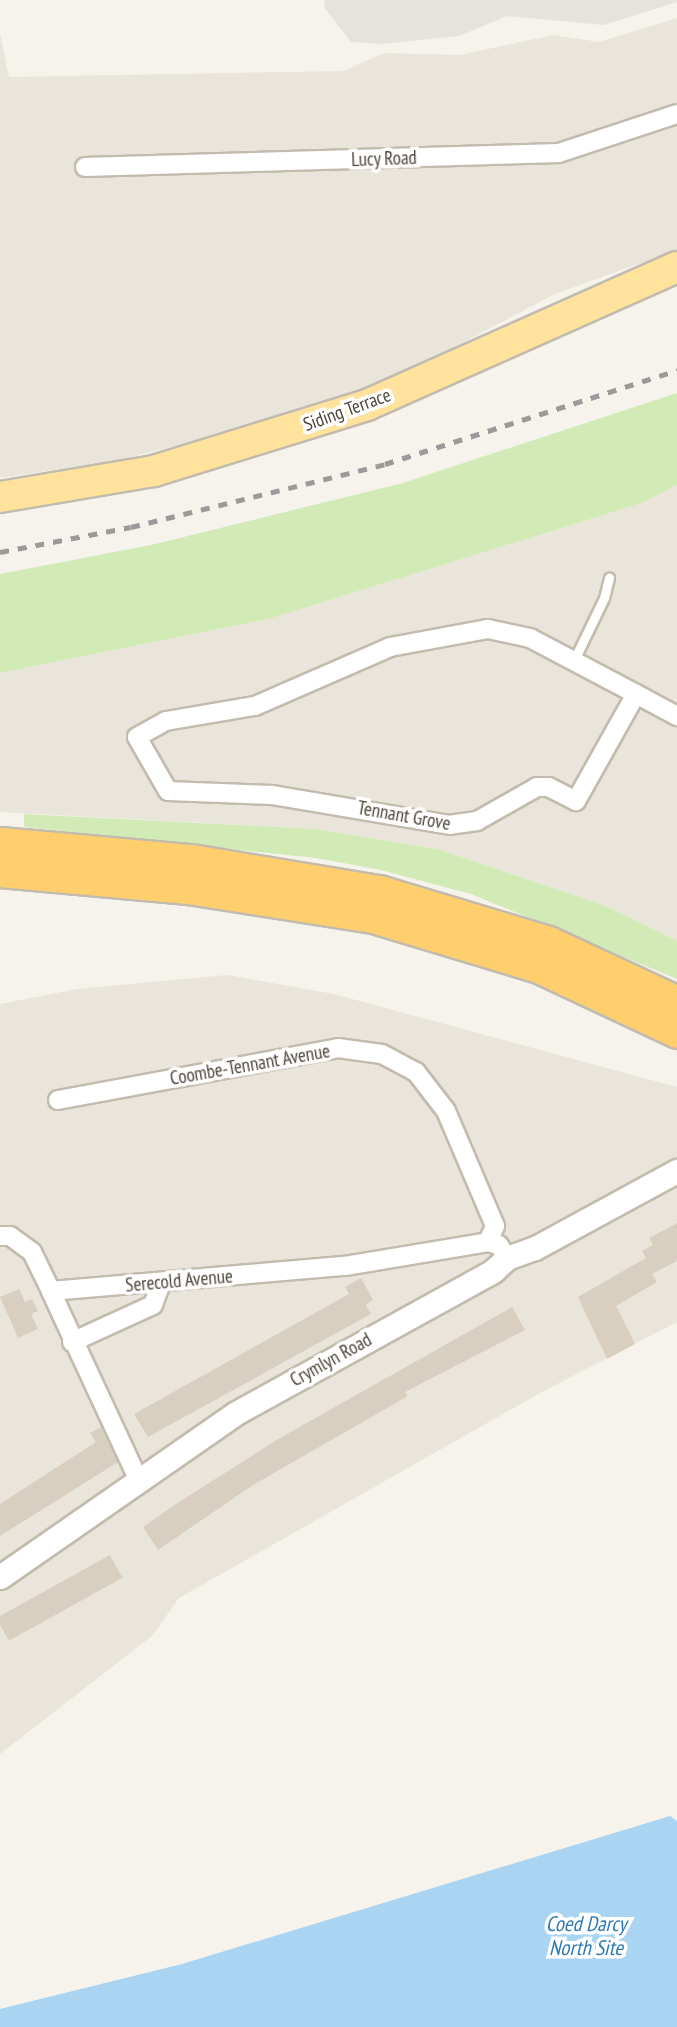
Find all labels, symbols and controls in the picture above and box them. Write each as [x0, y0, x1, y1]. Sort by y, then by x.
street label: Lucy Road [351, 146, 417, 172]
street label: Siding Terrace [300, 384, 394, 436]
street label: Tennant Grove [356, 797, 452, 835]
street label: Coombe-Tennant Avenue [168, 1040, 332, 1090]
street label: Serecold Avenue [124, 1265, 234, 1297]
street label: Crymlyn Road [286, 1328, 376, 1392]
water label: Coed Darcy North Site [546, 1911, 626, 1961]

